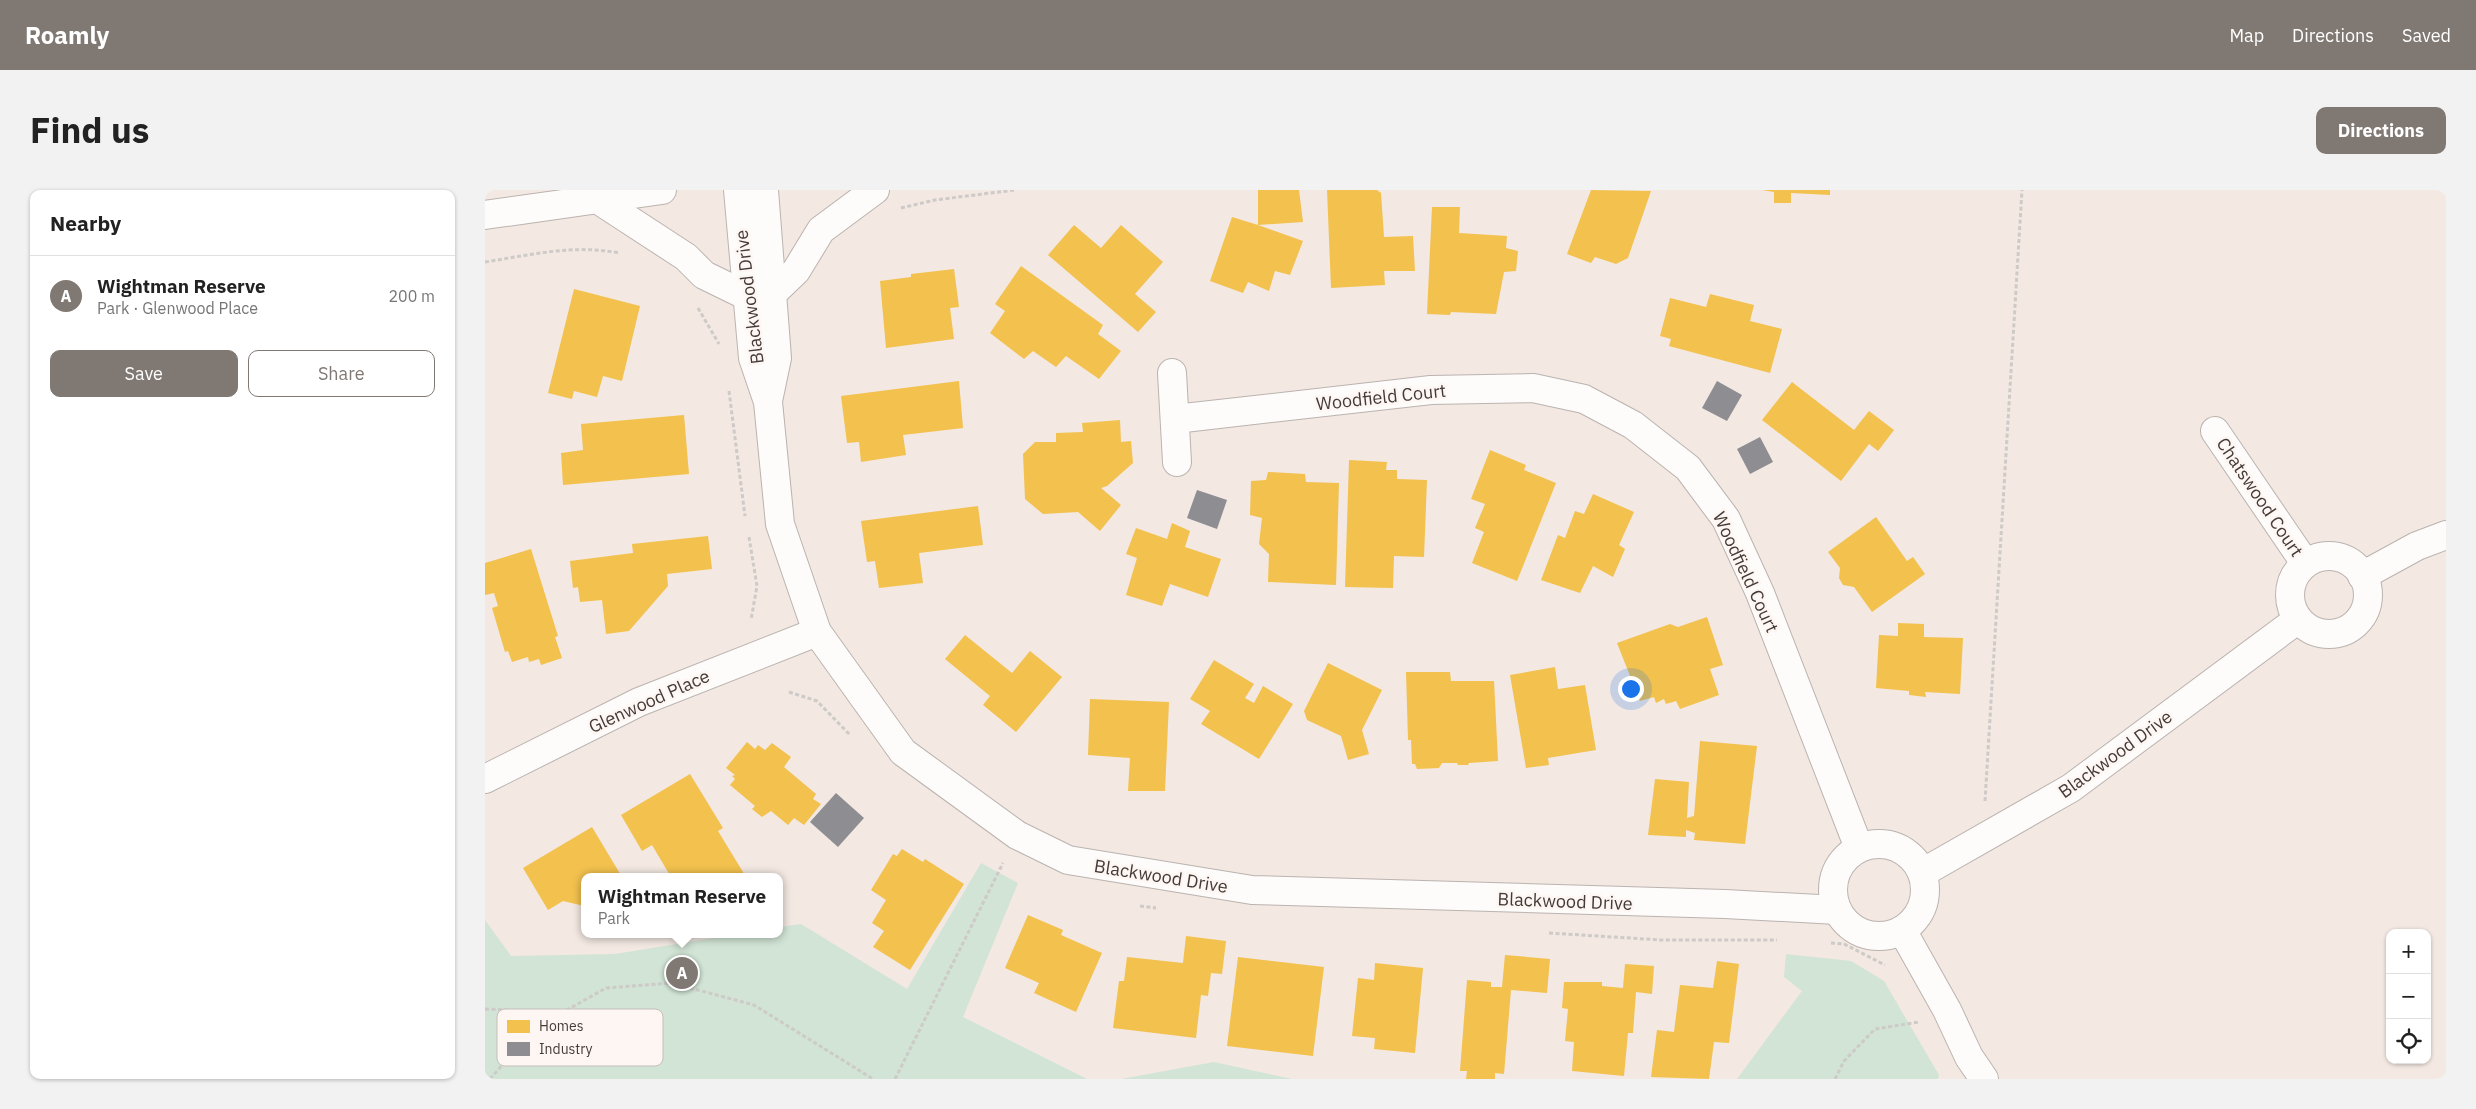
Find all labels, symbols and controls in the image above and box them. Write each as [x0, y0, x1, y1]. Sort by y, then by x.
text: Roamly [25, 19, 109, 51]
text: Map [2229, 24, 2264, 47]
text: Directions [2292, 24, 2374, 47]
text: Saved [2402, 24, 2451, 47]
text: Find us [30, 107, 149, 153]
button: Directions [2316, 107, 2446, 154]
text: Nearby [50, 209, 121, 237]
street label: Blackwood Drive [729, 228, 769, 365]
text: Wightman Reserve [97, 274, 266, 298]
text: A [61, 286, 71, 306]
text: 200 m [388, 286, 435, 306]
text: Park · Glenwood Place [97, 298, 258, 318]
button: Save [50, 350, 238, 397]
button: Share [248, 350, 435, 397]
street label: Woodfield Court [1315, 379, 1447, 415]
street label: Chatswood Court [2212, 433, 2308, 561]
street label: Woodfield Court [1708, 508, 1784, 636]
street label: Glenwood Place [585, 664, 713, 738]
your location [1618, 676, 1644, 702]
street label: Blackwood Drive [2054, 705, 2177, 803]
street label: Blackwood Drive [1092, 854, 1230, 898]
popup [581, 873, 783, 938]
text: Wightman Reserve [598, 884, 766, 908]
street label: Blackwood Drive [1497, 887, 1633, 915]
text: Park [598, 908, 630, 928]
map controls [2386, 929, 2431, 1064]
button: + [2386, 929, 2431, 974]
pin: A [666, 954, 698, 992]
button: − [2386, 974, 2431, 1019]
legend [497, 1009, 663, 1066]
text: Homes [539, 1017, 584, 1035]
button: locate [2386, 1019, 2431, 1064]
text: Industry [539, 1040, 593, 1058]

